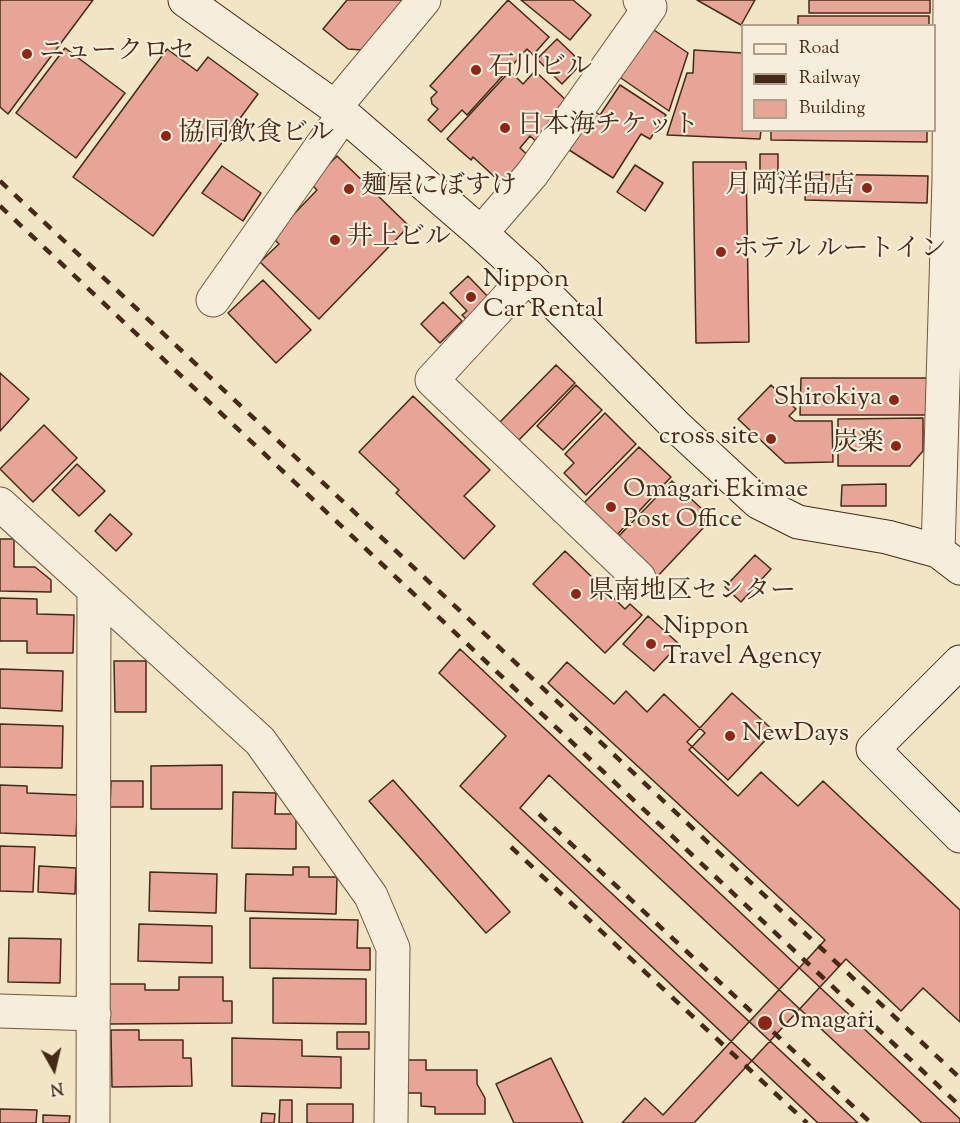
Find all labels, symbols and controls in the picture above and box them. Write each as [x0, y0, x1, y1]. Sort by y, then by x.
legend [741, 24, 936, 132]
text: Road [799, 36, 839, 62]
place label: ニュークロセ [39, 38, 195, 70]
marker: ニュークロセ [20, 47, 34, 61]
place label: 石川ビル [488, 54, 592, 86]
marker: 石川ビル [469, 63, 483, 77]
text: Railway [799, 66, 861, 92]
text: Building [799, 96, 865, 122]
place label: 日本海チケット [517, 112, 699, 144]
place label: 協同飲食ビル [178, 120, 334, 152]
marker: 日本海チケット [498, 121, 512, 135]
marker: 協同飲食ビル [159, 129, 173, 143]
place label: 月岡洋品店 [725, 172, 855, 204]
place label: 麺屋にぼすけ [361, 173, 517, 205]
marker: 月岡洋品店 [860, 181, 874, 195]
marker: 麺屋にぼすけ [342, 182, 356, 196]
place label: 井上ビル [347, 224, 451, 256]
marker: 井上ビル [328, 233, 342, 247]
place label: ホテル ルートイン [733, 236, 947, 268]
marker: ホテル ルートイン [714, 245, 728, 259]
place label: Nippon Car Rental [483, 266, 604, 328]
marker: Nippon Car Rental [464, 290, 478, 304]
place label: Shirokiya [774, 384, 882, 416]
marker: Shirokiya [887, 393, 901, 407]
place label: cross site [659, 423, 759, 455]
place label: 炭楽 [832, 430, 884, 462]
marker: cross site [764, 432, 778, 446]
marker: 炭楽 [889, 439, 903, 453]
place label: Omagari Ekimae Post Office [623, 476, 808, 538]
marker: Omagari Ekimae Post Office [604, 500, 618, 514]
place label: 県南地区センター [588, 578, 796, 610]
marker: 県南地区センター [569, 587, 583, 601]
place label: Nippon Travel Agency [663, 613, 822, 674]
marker: Nippon Travel Agency [644, 637, 658, 651]
place label: NewDays [742, 720, 849, 752]
marker: NewDays [723, 729, 737, 743]
place label: Omagari [778, 1007, 875, 1039]
marker: Omagari [756, 1014, 774, 1032]
north arrow [24, 1039, 84, 1099]
text: N [49, 1075, 65, 1100]

